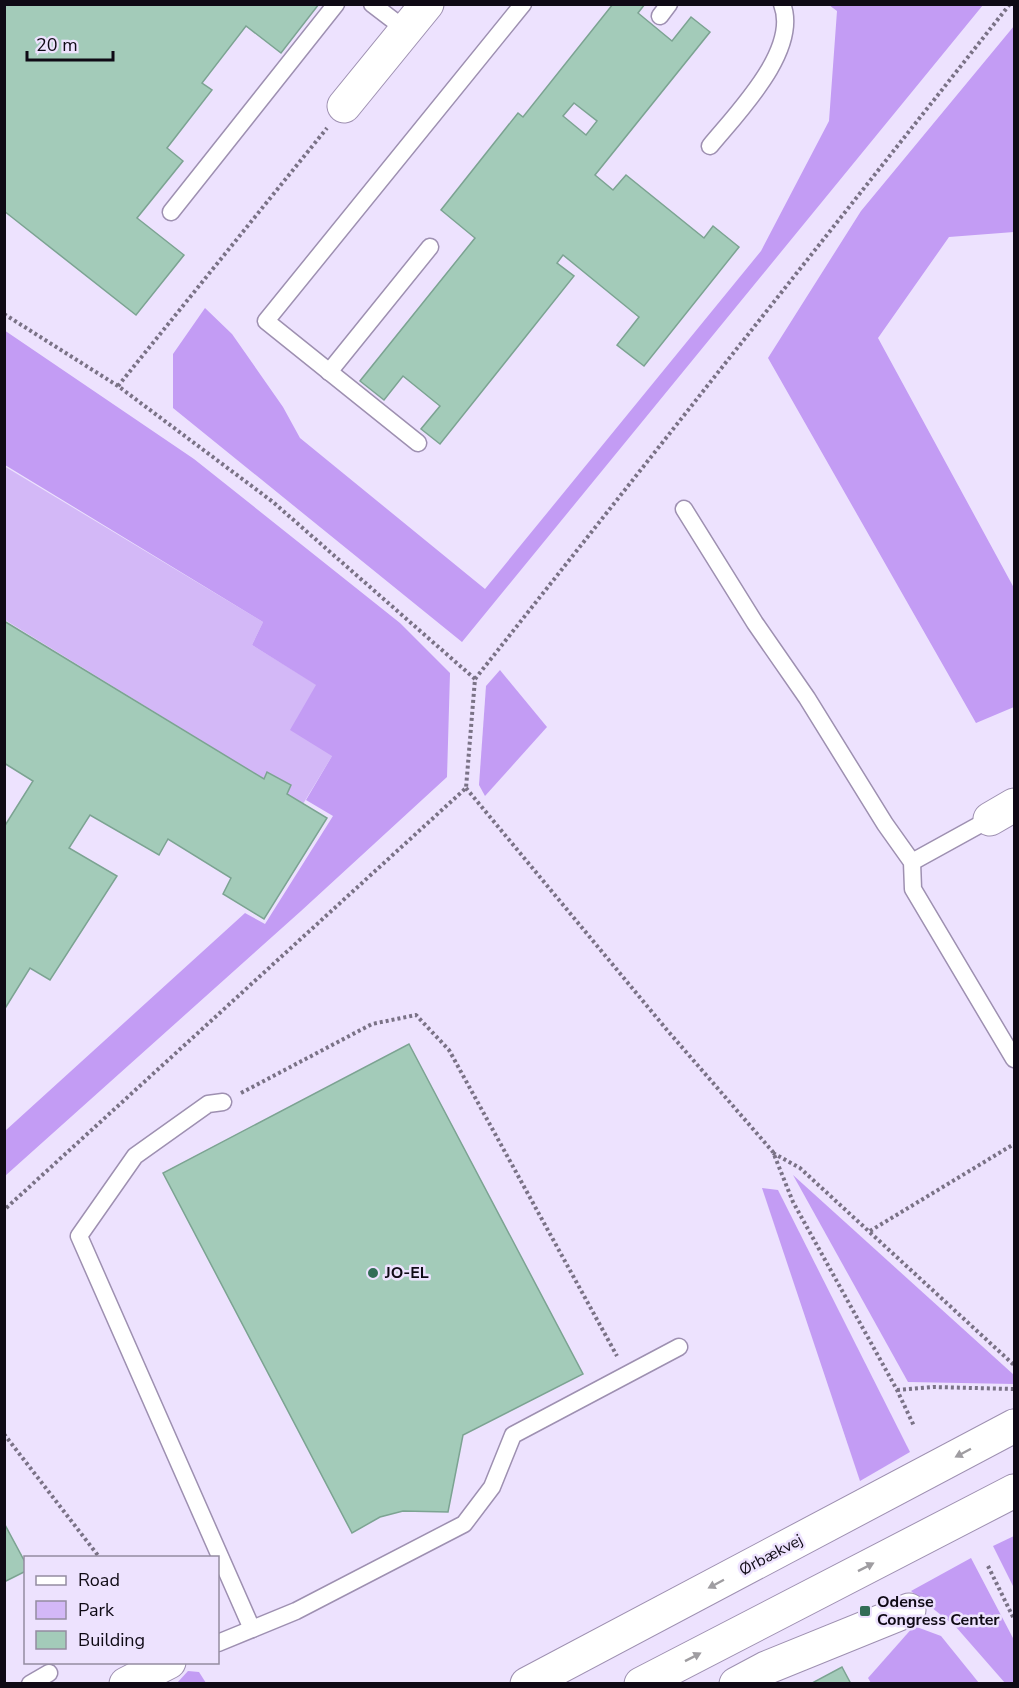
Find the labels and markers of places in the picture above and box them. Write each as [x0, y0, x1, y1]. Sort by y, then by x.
place label: JO-EL [384, 1262, 429, 1284]
marker: JO-EL [366, 1266, 380, 1280]
place label: Odense Congress Center [877, 1591, 1000, 1631]
marker: Odense Congress Center [858, 1604, 872, 1618]

